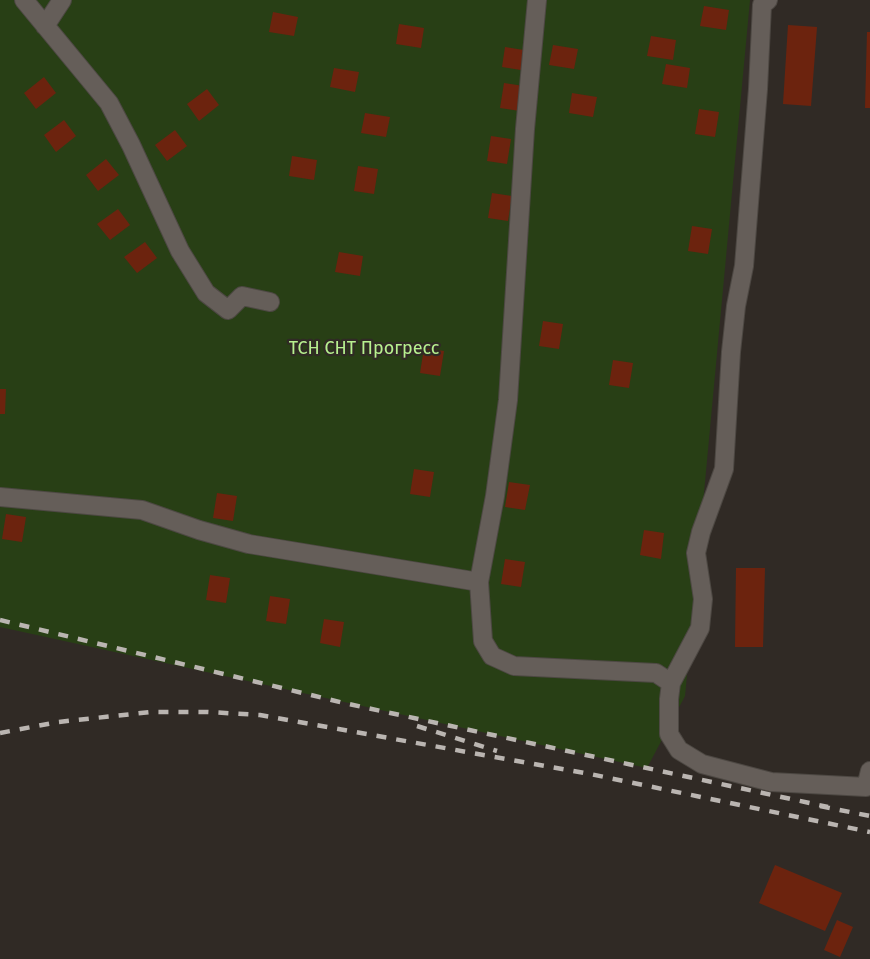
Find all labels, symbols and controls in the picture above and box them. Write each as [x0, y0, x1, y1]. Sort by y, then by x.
park label: ТСН СНТ Прогресс [289, 338, 439, 360]

